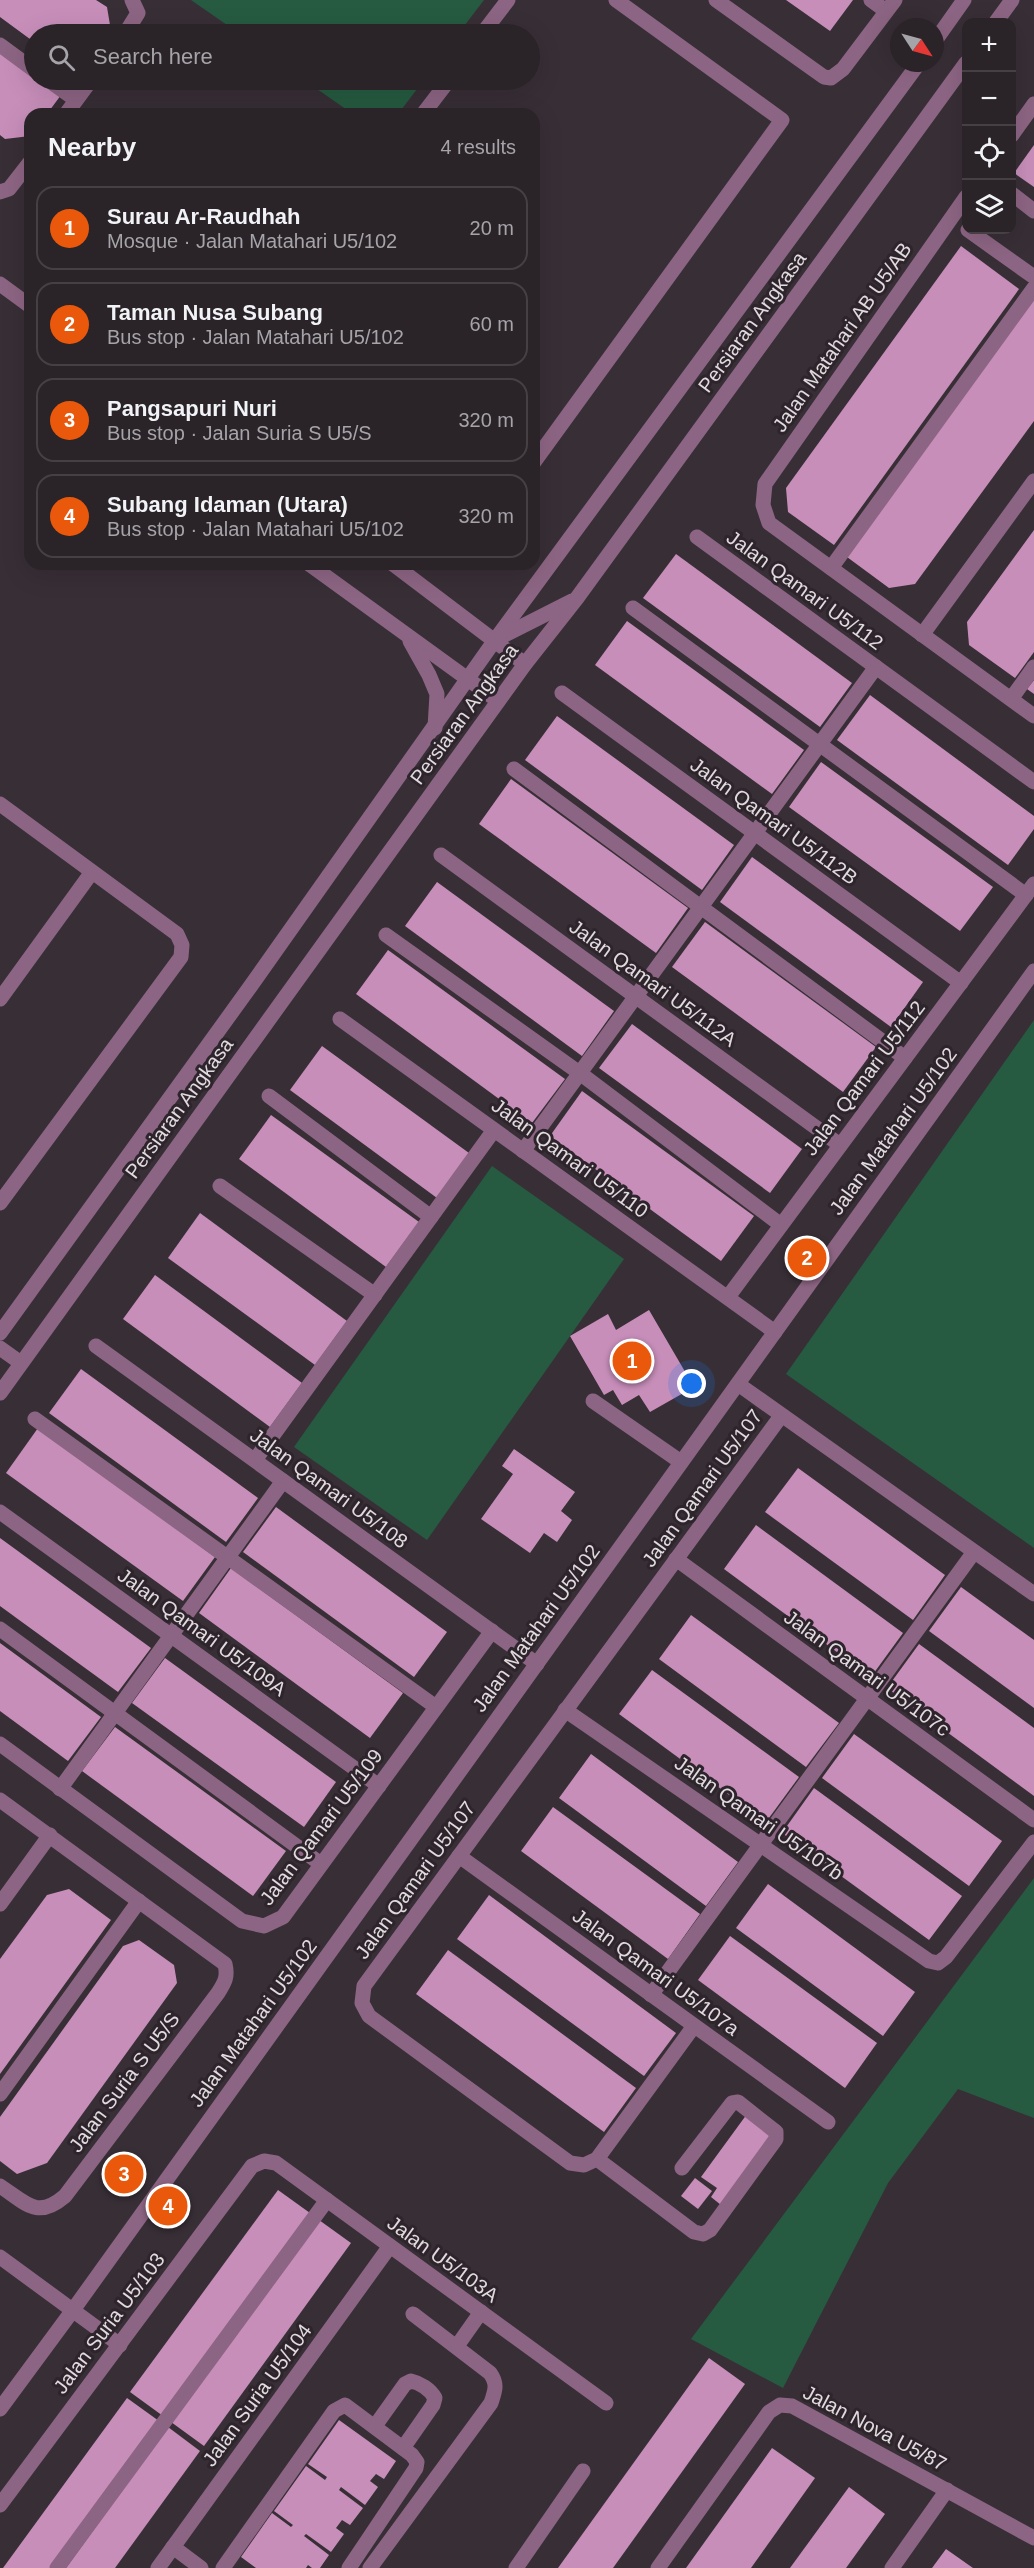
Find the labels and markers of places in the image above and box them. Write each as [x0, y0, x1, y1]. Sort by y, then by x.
pin: 2 [788, 1236, 826, 1280]
pin: 1 [612, 1338, 652, 1384]
pin: 3 [104, 2152, 144, 2196]
pin: 4 [148, 2184, 188, 2228]

